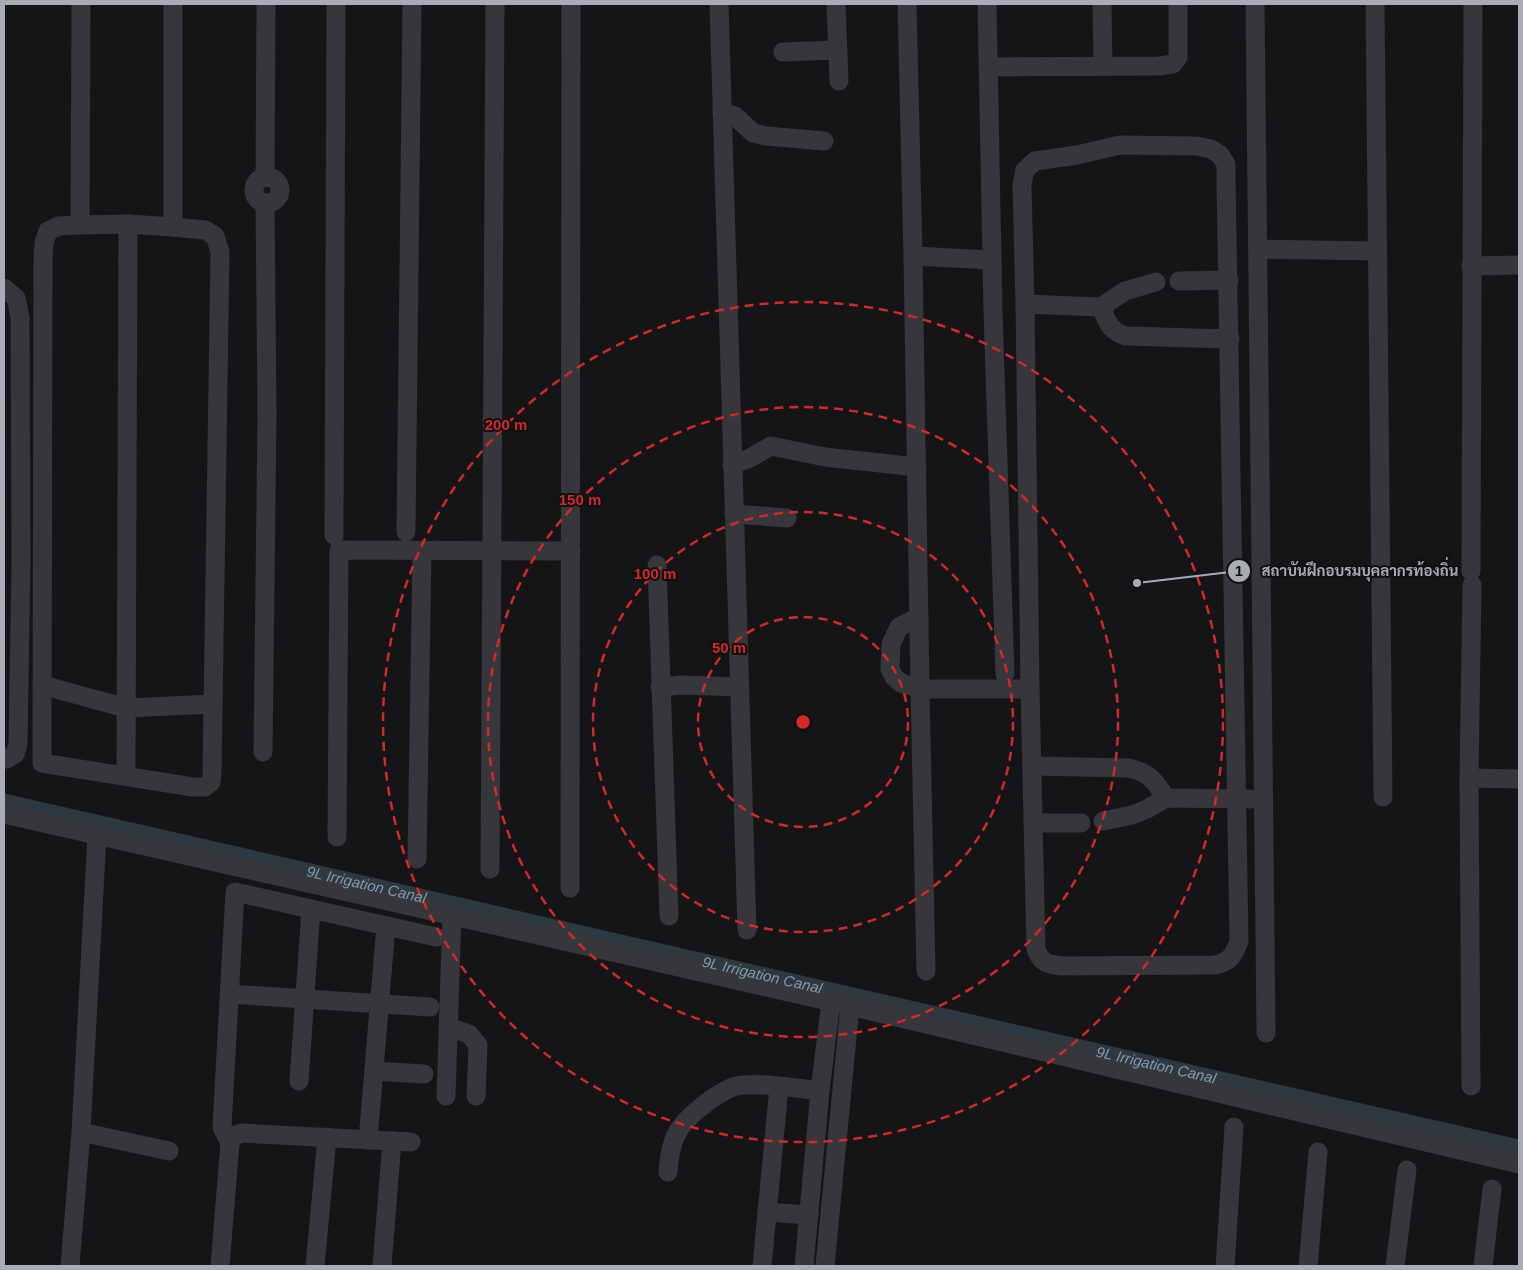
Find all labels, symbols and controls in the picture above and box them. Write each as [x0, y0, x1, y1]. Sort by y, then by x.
text: 200 m [485, 416, 527, 433]
text: 150 m [559, 491, 601, 508]
callout: สถาบันฝึกอบรมบุคลากรท้องถิ่น [1226, 556, 1468, 586]
text: สถาบันฝึกอบรมบุคลากรท้องถิ่น [1262, 556, 1459, 582]
text: 1 [1235, 562, 1243, 579]
text: 100 m [634, 565, 676, 582]
text: 50 m [712, 639, 746, 656]
centre of rings [794, 713, 812, 731]
water label: 9L Irrigation Canal [305, 862, 429, 906]
water label: 9L Irrigation Canal [701, 952, 825, 996]
water label: 9L Irrigation Canal [1095, 1042, 1219, 1086]

